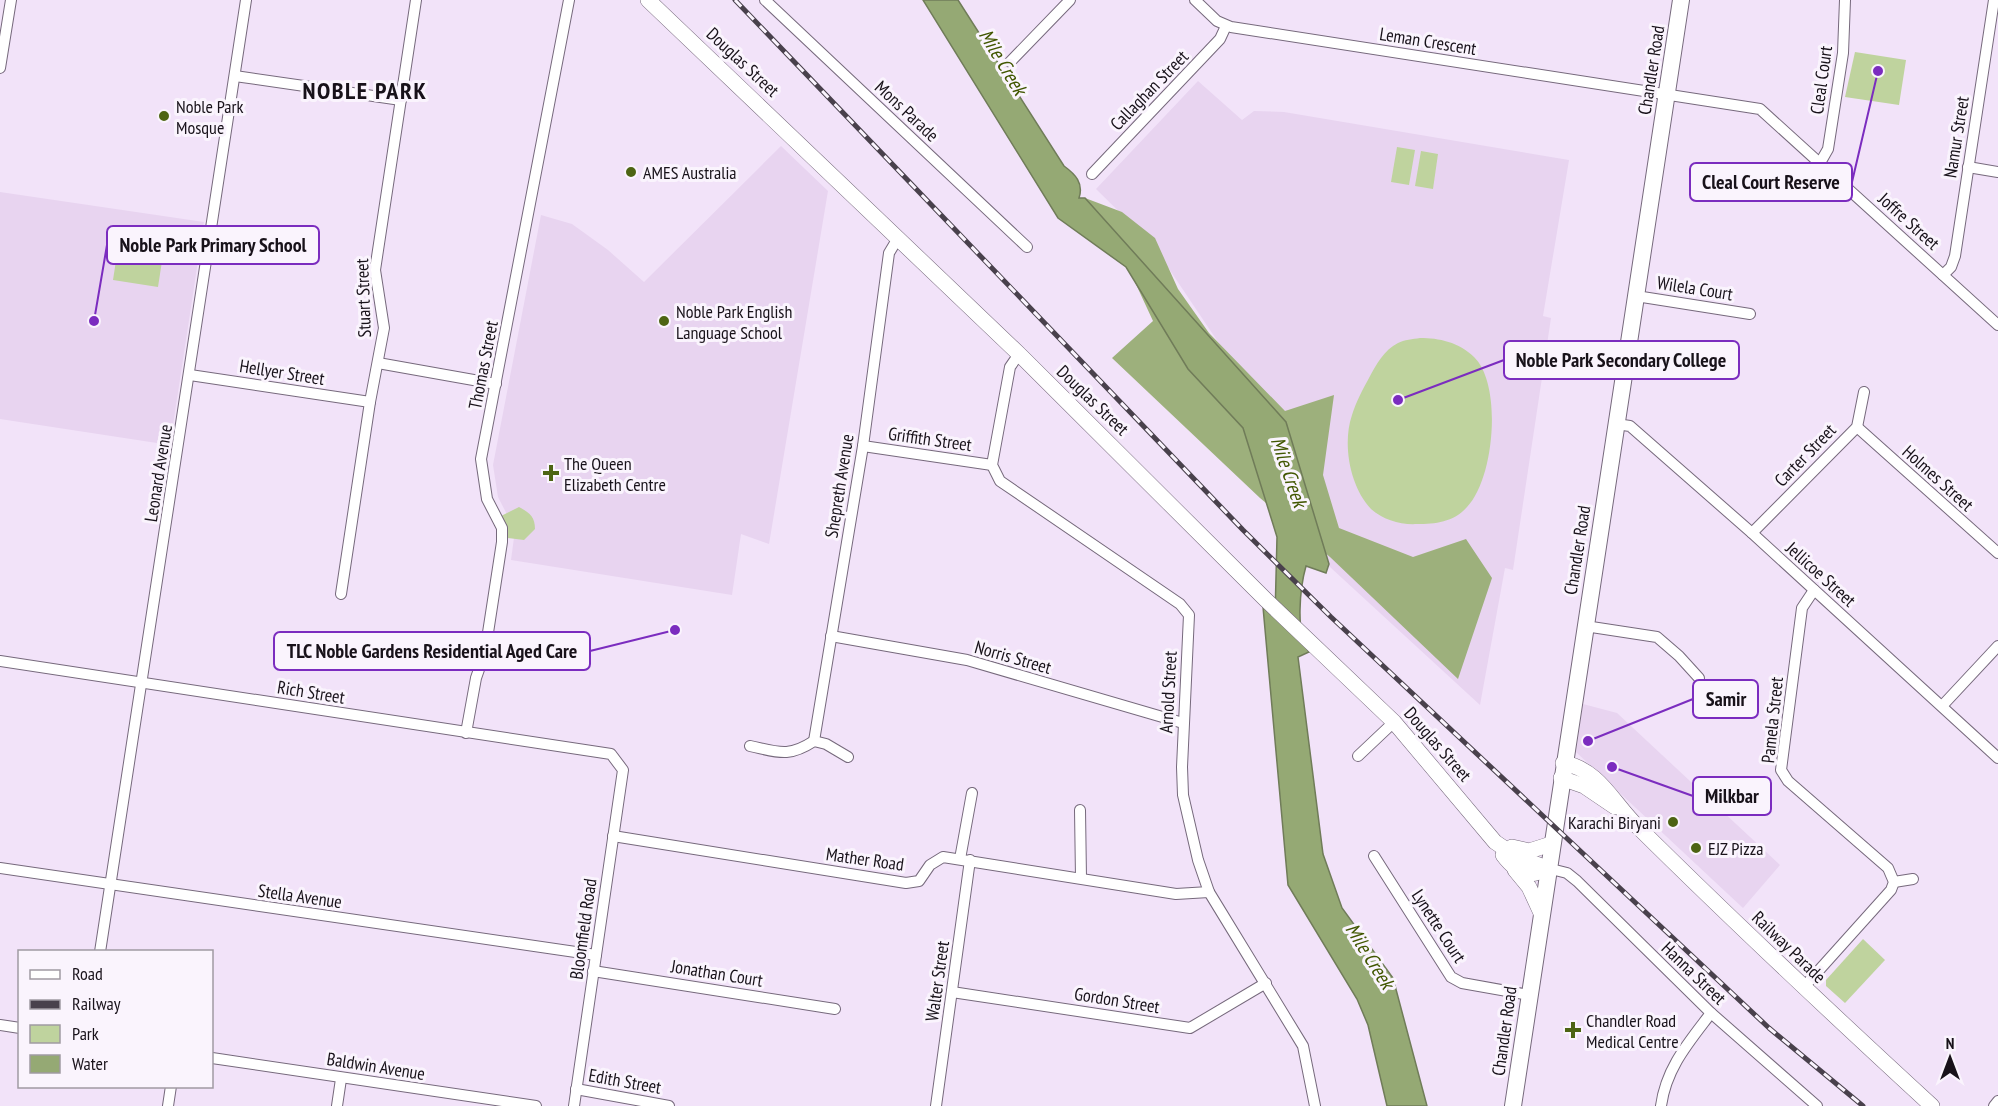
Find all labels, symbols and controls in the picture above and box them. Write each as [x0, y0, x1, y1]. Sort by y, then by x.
street label: Douglas Street [702, 22, 784, 102]
street label: Leman Crescent [1378, 22, 1478, 60]
water label: Mile Creek [973, 24, 1034, 102]
street label: Chandler Road [1633, 24, 1669, 116]
street label: Cleal Court [1805, 44, 1837, 116]
street label: Callaghan Street [1105, 45, 1193, 135]
district label: NOBLE PARK [303, 75, 427, 106]
street label: Mons Parade [870, 76, 944, 146]
street label: Namur Street [1938, 94, 1974, 180]
place label: Noble Park Mosque [176, 95, 243, 139]
marker: Noble Park Mosque [157, 109, 171, 123]
place label: AMES Australia [643, 161, 737, 184]
callout: Cleal Court Reserve [1690, 163, 1852, 201]
marker: AMES Australia [624, 165, 638, 179]
text: Cleal Court Reserve [1702, 169, 1840, 195]
street label: Joffre Street [1873, 187, 1944, 255]
callout: Noble Park Primary School [107, 226, 319, 264]
text: Noble Park Primary School [120, 232, 307, 258]
street label: Stuart Street [350, 258, 376, 338]
street label: Wilela Court [1655, 271, 1735, 305]
place label: Noble Park English Language School [676, 300, 792, 344]
marker: Noble Park English Language School [657, 314, 671, 328]
street label: Thomas Street [463, 319, 503, 411]
callout: Noble Park Secondary College [1504, 341, 1739, 379]
text: Noble Park Secondary College [1516, 347, 1726, 373]
street label: Hellyer Street [238, 354, 326, 390]
street label: Douglas Street [1052, 360, 1134, 440]
street label: Carter Street [1769, 419, 1841, 491]
street label: Griffith Street [887, 422, 973, 456]
street label: Leonard Avenue [139, 423, 177, 523]
street label: Shepreth Avenue [819, 432, 859, 540]
water label: Mile Creek [1265, 433, 1314, 513]
street label: Holmes Street [1898, 440, 1978, 516]
place label: The Queen Elizabeth Centre [564, 452, 666, 496]
marker: The Queen Elizabeth Centre [542, 464, 560, 482]
street label: Chandler Road [1559, 504, 1595, 596]
street label: Jellicoe Street [1780, 536, 1861, 611]
callout: TLC Noble Gardens Residential Aged Care [274, 632, 590, 670]
street label: Norris Street [972, 635, 1054, 679]
text: TLC Noble Gardens Residential Aged Care [287, 638, 577, 664]
street label: Arnold Street [1154, 650, 1182, 734]
street label: Rich Street [276, 675, 346, 709]
street label: Pamela Street [1756, 676, 1788, 764]
callout: Samir [1693, 680, 1758, 718]
text: Samir [1706, 686, 1746, 712]
street label: Douglas Street [1399, 702, 1477, 786]
callout: Milkbar [1693, 777, 1771, 815]
text: Milkbar [1705, 783, 1759, 809]
place label: Karachi Biryani [1568, 811, 1661, 834]
marker: Karachi Biryani [1666, 815, 1680, 829]
place label: EJZ Pizza [1708, 837, 1763, 860]
marker: EJZ Pizza [1689, 841, 1703, 855]
street label: Mather Road [825, 842, 905, 876]
street label: Bloomfield Road [565, 877, 601, 981]
street label: Stella Avenue [257, 879, 343, 913]
street label: Lynette Court [1407, 885, 1471, 967]
street label: Railway Parade [1747, 906, 1831, 988]
water label: Mile Creek [1340, 918, 1401, 996]
street label: Hanna Street [1657, 937, 1731, 1009]
street label: Walter Street [920, 939, 954, 1023]
legend [18, 950, 213, 1088]
street label: Jonathan Court [668, 954, 765, 992]
text: Road [72, 962, 103, 985]
street label: Gordon Street [1073, 982, 1161, 1018]
street label: Chandler Road [1486, 985, 1522, 1077]
text: Railway [72, 992, 121, 1015]
place label: Chandler Road Medical Centre [1586, 1009, 1679, 1053]
marker: Chandler Road Medical Centre [1564, 1021, 1582, 1039]
text: Park [72, 1022, 99, 1045]
north arrow [1920, 1028, 1980, 1088]
text: N [1946, 1033, 1954, 1053]
street label: Baldwin Avenue [325, 1047, 427, 1085]
text: Water [72, 1052, 108, 1075]
street label: Edith Street [587, 1063, 663, 1099]

